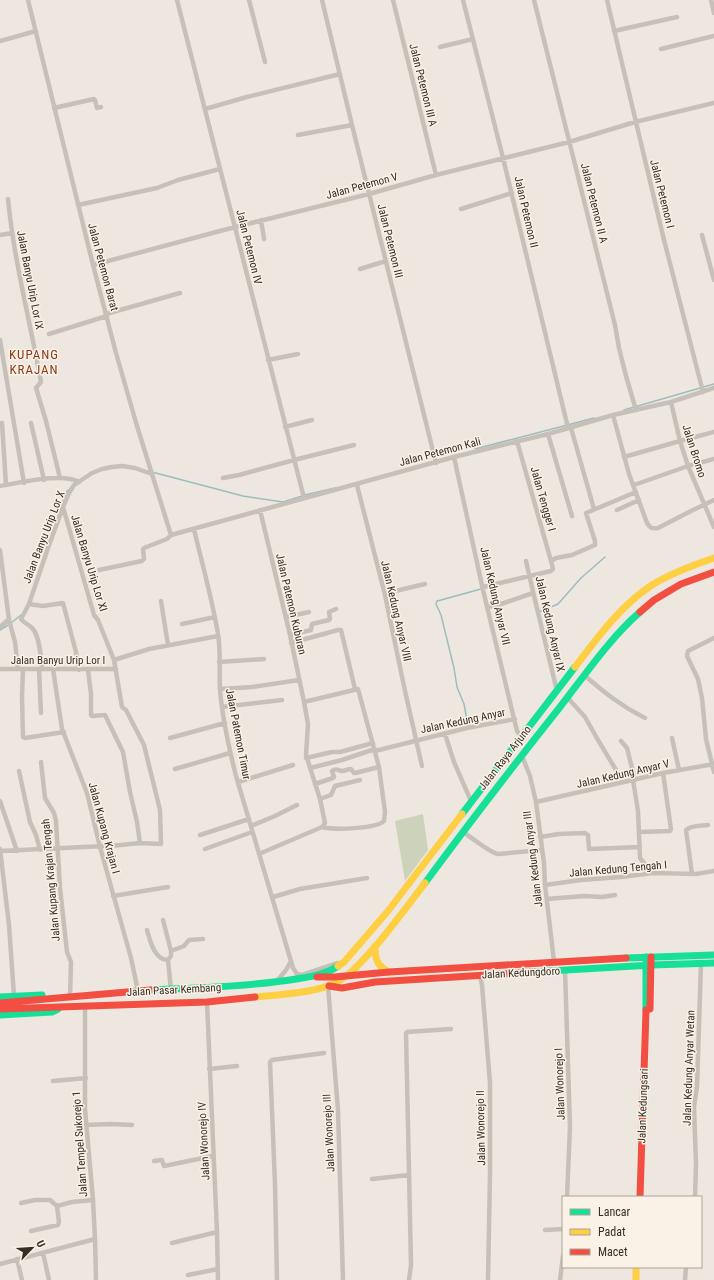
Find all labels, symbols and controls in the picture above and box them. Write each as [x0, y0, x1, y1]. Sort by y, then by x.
street label: Jalan Petemon III A [406, 42, 440, 128]
street label: Jalan Petemon I [647, 158, 677, 230]
street label: Jalan Petemon II A [578, 162, 610, 245]
street label: Jalan Petemon V [325, 170, 399, 202]
street label: Jalan Petemon II [511, 175, 541, 249]
street label: Jalan Petemon III [375, 203, 405, 279]
street label: Jalan Petemon IV [233, 208, 265, 286]
street label: Jalan Petemon Barat [85, 222, 121, 312]
street label: Jalan Banyu Urip Lor IX [14, 229, 46, 331]
district label: KUPANG KRAJAN [9, 347, 59, 377]
street label: Jalan Bromo [679, 423, 709, 480]
street label: Jalan Petemon Kali [398, 435, 482, 469]
street label: Jalan Tengger I [528, 465, 558, 533]
street label: Jalan Banyu Urip Lor X [20, 489, 68, 585]
street label: Jalan Banyu Urip Lor XI [68, 513, 110, 613]
street label: Jalan Kedung Anyar VII [477, 546, 513, 646]
street label: Jalan Patemon Kuburan [273, 552, 309, 656]
street label: Jalan Kedung Anyar VIII [378, 559, 414, 663]
street label: Jalan Kedung Anyar IX [533, 575, 567, 673]
street label: Jalan Banyu Urip Lor I [11, 654, 105, 667]
street label: Jalan Patemon Timur [223, 687, 253, 781]
street label: Jalan Kedung Anyar [420, 706, 507, 736]
street label: Jalan Raya Arjuno [476, 723, 534, 793]
street label: Jalan Kedung Anyar V [575, 757, 671, 791]
street label: Jalan Kupang Krajan I [86, 781, 122, 875]
street label: Jalan Kedung Anyar III [521, 810, 545, 908]
street label: Jalan Kupang Krajan Tengah [39, 818, 63, 942]
street label: Jalan Kedung Tengah I [569, 858, 667, 880]
street label: Jalan Kedungdoro [481, 964, 561, 982]
street label: Jalan Pasar Kembang [126, 981, 222, 999]
street label: Jalan Kedung Anyar Wetan [680, 1010, 698, 1126]
street label: Jalan Wonorejo I [552, 1048, 568, 1120]
street label: Jalan Kedungsari [635, 1068, 651, 1144]
street label: Jalan Wonorejo II [474, 1090, 488, 1166]
street label: Jalan Tempel Sukorejo 1 [70, 1091, 90, 1197]
street label: Jalan Wonorejo III [320, 1094, 338, 1172]
street label: Jalan Wonorejo IV [195, 1101, 213, 1181]
legend [562, 1196, 702, 1268]
text: Lancar [598, 1205, 631, 1219]
text: Padat [598, 1225, 626, 1239]
north arrow [12, 1228, 52, 1268]
text: U [33, 1238, 48, 1250]
text: Macet [598, 1245, 628, 1259]

